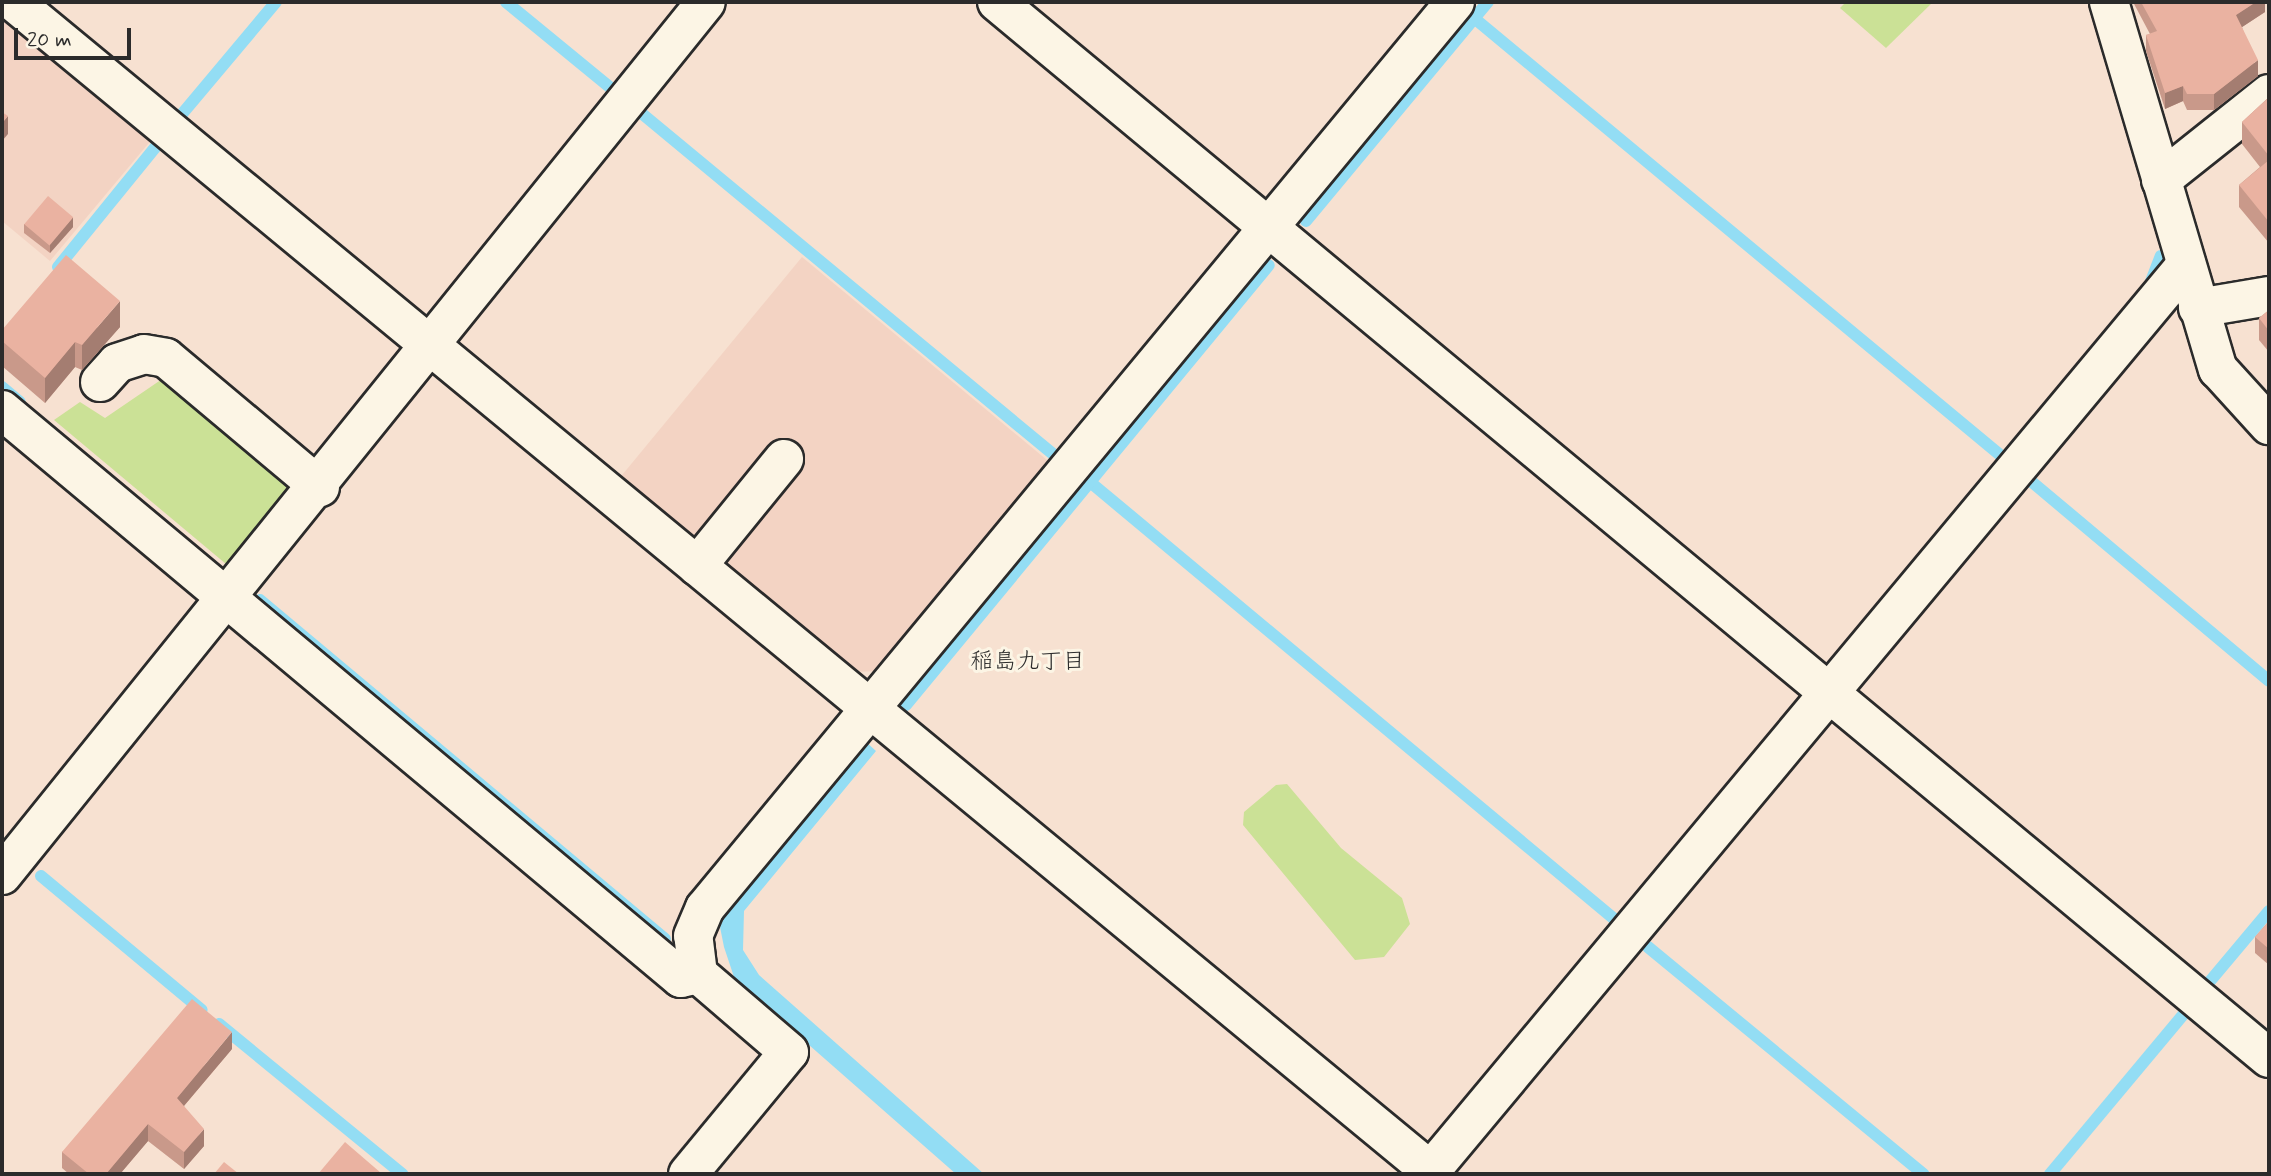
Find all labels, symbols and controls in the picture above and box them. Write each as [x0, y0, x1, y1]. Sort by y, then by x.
scale bar [18, 14, 135, 58]
text: 20 m [27, 26, 72, 54]
district label: 稲島九丁目 [971, 648, 1085, 676]

